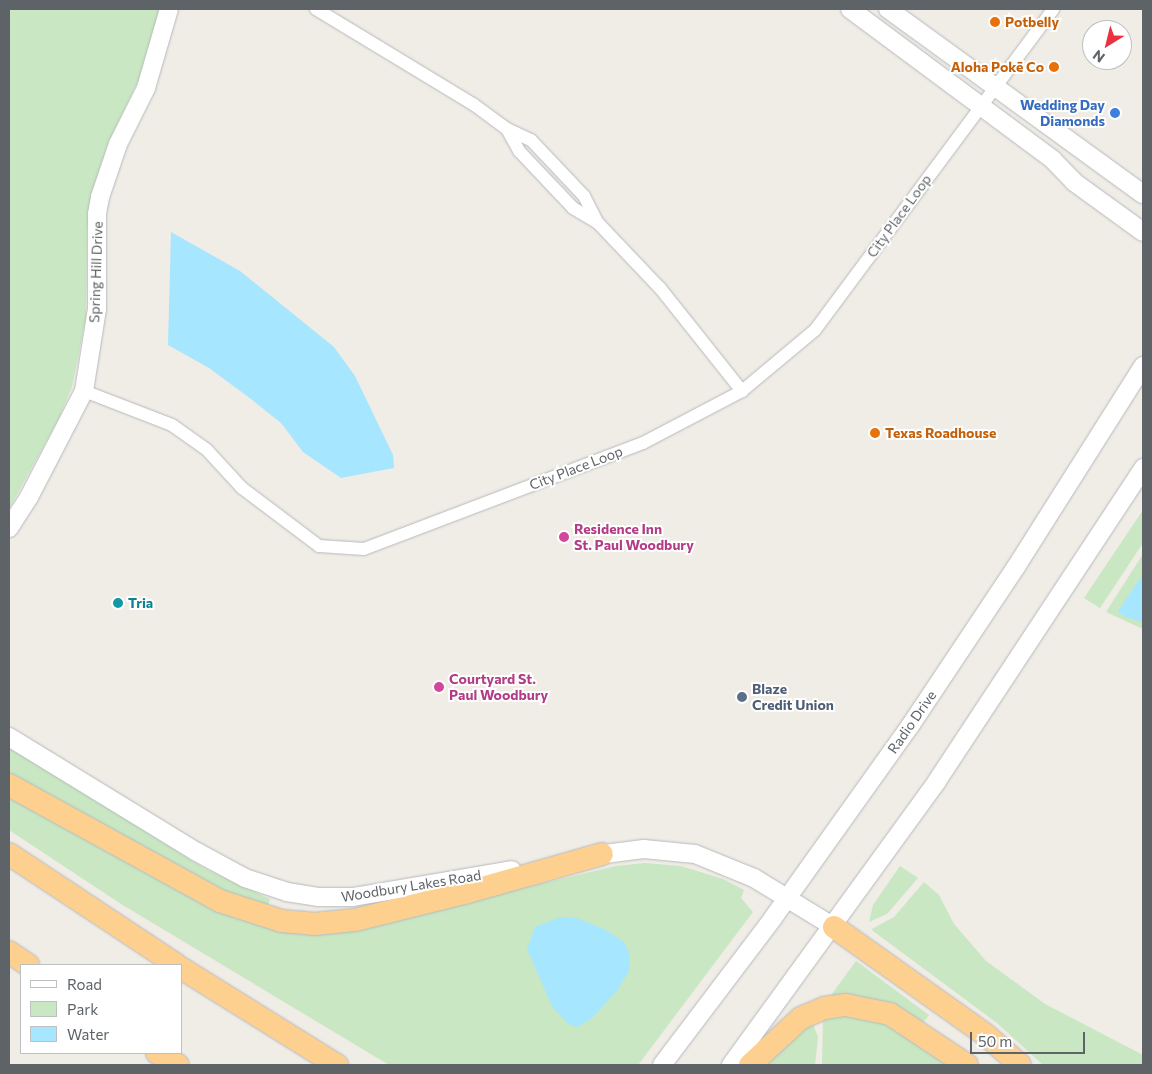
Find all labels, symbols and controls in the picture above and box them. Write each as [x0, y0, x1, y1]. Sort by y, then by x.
place label: Potbelly [1005, 14, 1059, 30]
marker: Potbelly [989, 16, 1001, 28]
north arrow [1082, 20, 1132, 70]
text: N [1089, 47, 1108, 67]
place label: Aloha Pokē Co [951, 59, 1044, 75]
marker: Aloha Pokē Co [1048, 61, 1060, 73]
place label: Wedding Day Diamonds [1020, 97, 1105, 130]
marker: Wedding Day Diamonds [1109, 107, 1121, 119]
street label: City Place Loop [863, 171, 935, 261]
street label: Spring Hill Drive [86, 221, 106, 323]
place label: Texas Roadhouse [885, 425, 996, 441]
marker: Texas Roadhouse [869, 427, 881, 439]
street label: City Place Loop [527, 443, 625, 493]
place label: Residence Inn St. Paul Woodbury [574, 521, 694, 554]
marker: Residence Inn St. Paul Woodbury [558, 531, 570, 543]
place label: Tria [128, 595, 153, 611]
marker: Tria [112, 597, 124, 609]
place label: Courtyard St. Paul Woodbury [449, 671, 548, 704]
marker: Courtyard St. Paul Woodbury [433, 681, 445, 693]
place label: Blaze Credit Union [752, 681, 834, 714]
street label: Radio Drive [884, 687, 940, 757]
marker: Blaze Credit Union [736, 691, 748, 703]
street label: Woodbury Lakes Road [340, 867, 482, 905]
legend [20, 964, 182, 1054]
text: Road [67, 975, 102, 993]
text: Park [67, 1000, 98, 1018]
scale bar [972, 1022, 1087, 1054]
text: Water [67, 1025, 109, 1043]
text: 50 m [978, 1032, 1012, 1050]

